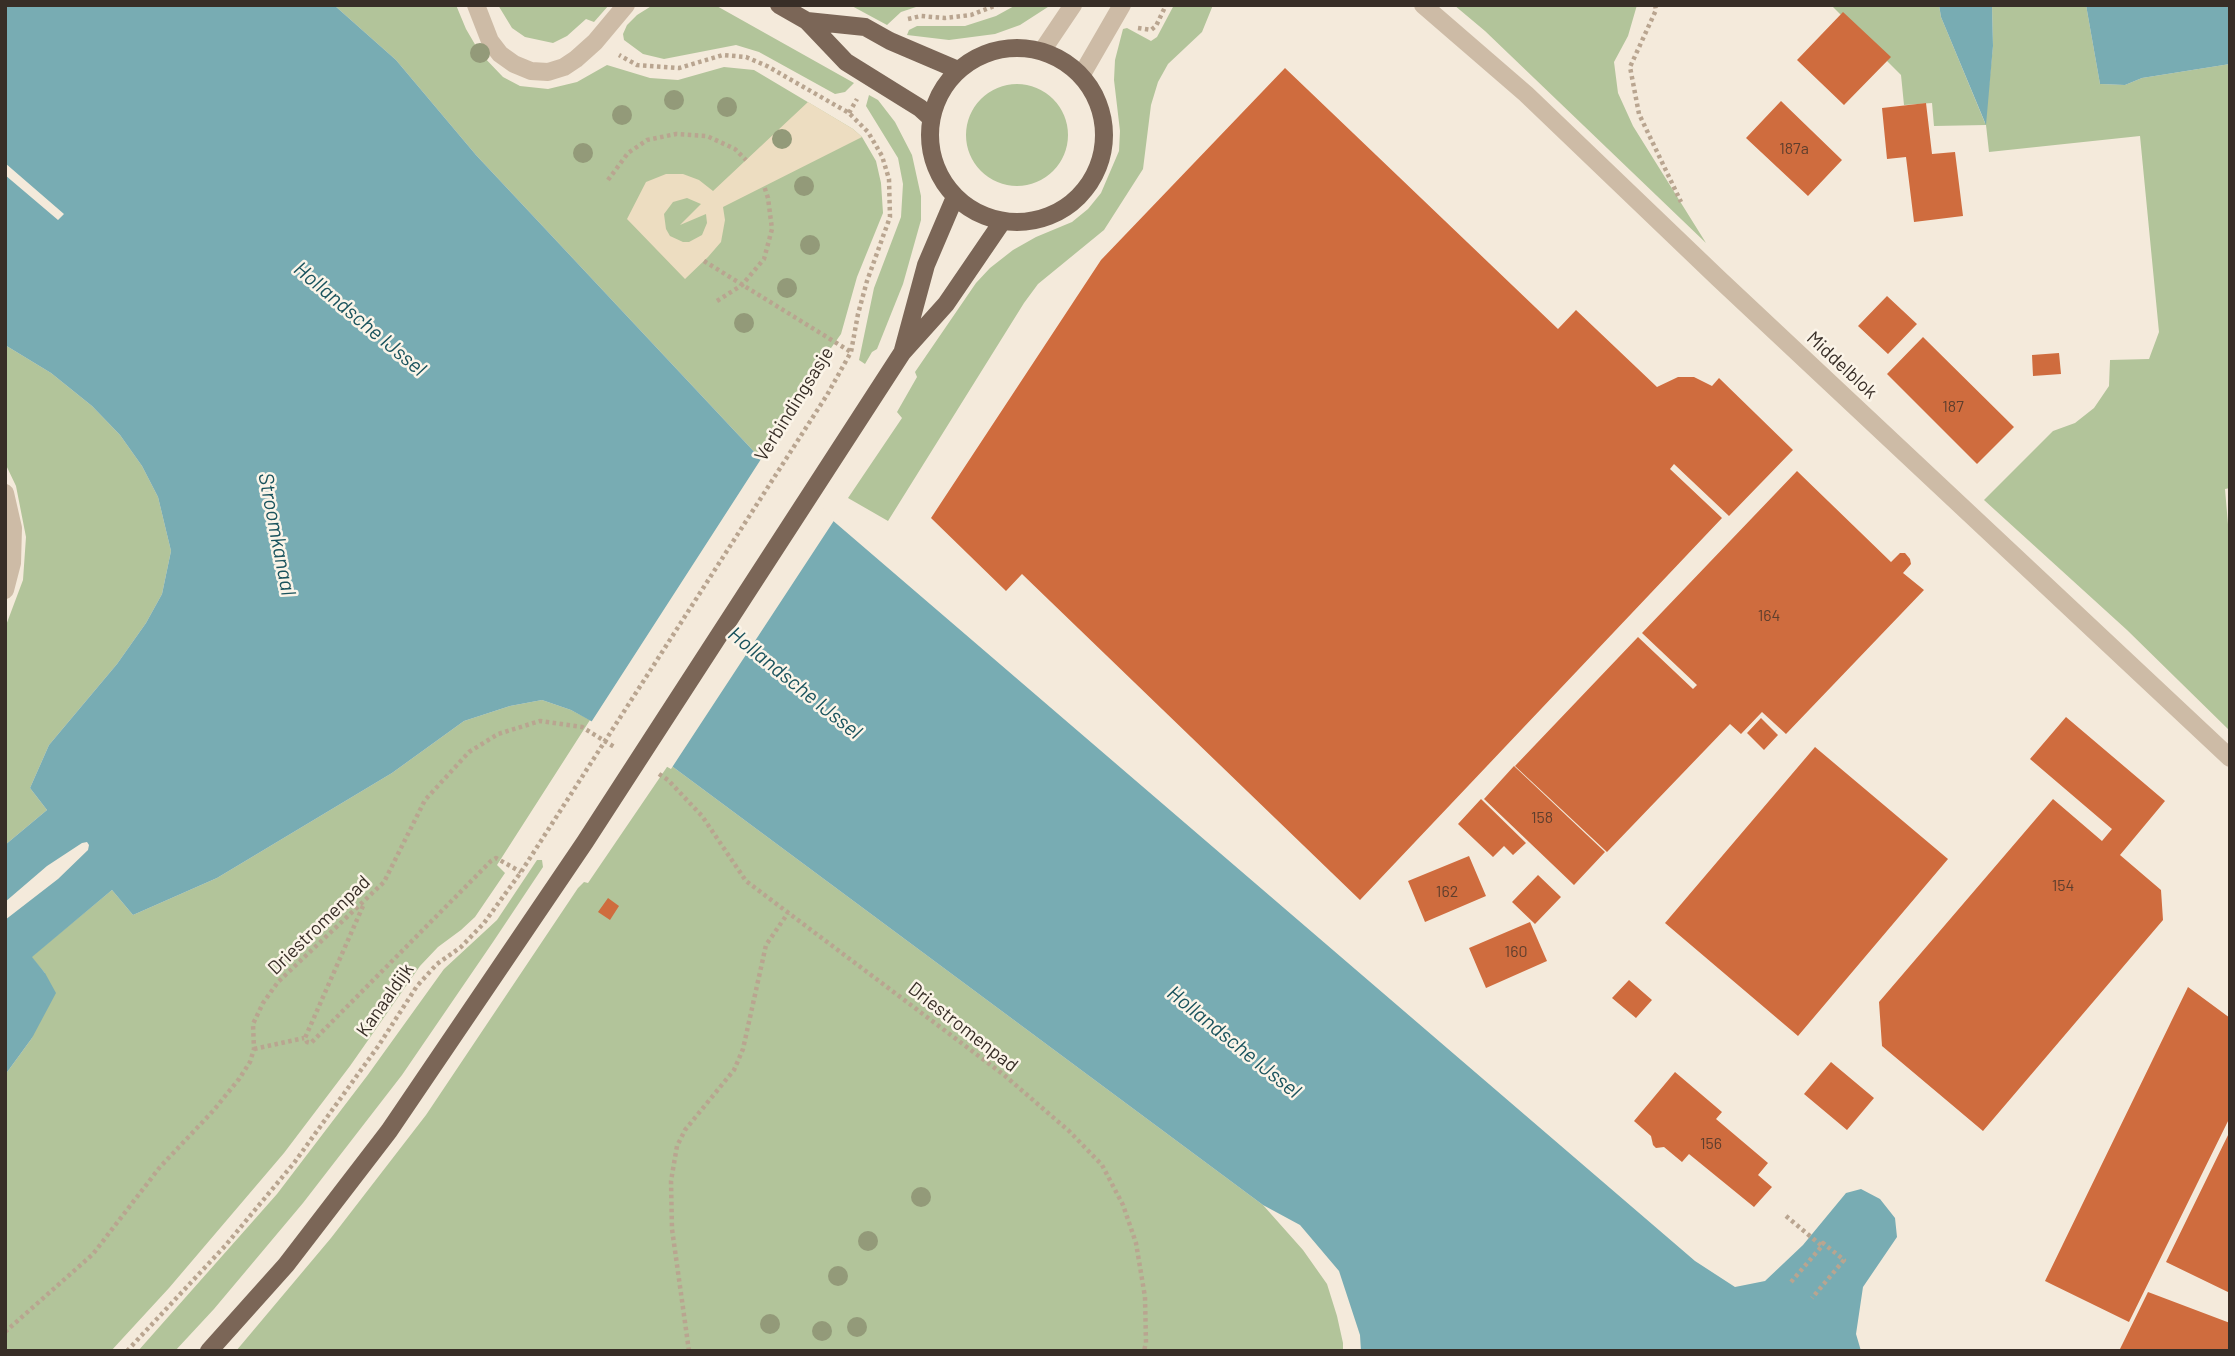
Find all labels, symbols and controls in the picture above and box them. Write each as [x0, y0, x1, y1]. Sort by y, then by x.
house number: 187a [1779, 139, 1809, 159]
water label: Hollandsche IJssel [289, 256, 431, 382]
street label: Middelblok [1802, 327, 1882, 403]
street label: Verbindingsasje [750, 342, 838, 466]
house number: 187 [1942, 397, 1964, 417]
water label: Stroomkanaal [253, 470, 301, 598]
house number: 164 [1758, 606, 1780, 626]
water label: Hollandsche IJssel [723, 621, 867, 745]
house number: 158 [1531, 808, 1553, 828]
street label: Driestromenpad [263, 871, 375, 979]
house number: 154 [2052, 876, 2074, 896]
house number: 162 [1436, 882, 1458, 902]
house number: 160 [1505, 942, 1527, 962]
street label: Kanaaldijk [351, 959, 419, 1041]
street label: Driestromenpad [904, 977, 1022, 1077]
water label: Hollandsche IJssel [1162, 980, 1306, 1104]
house number: 156 [1700, 1134, 1722, 1154]

